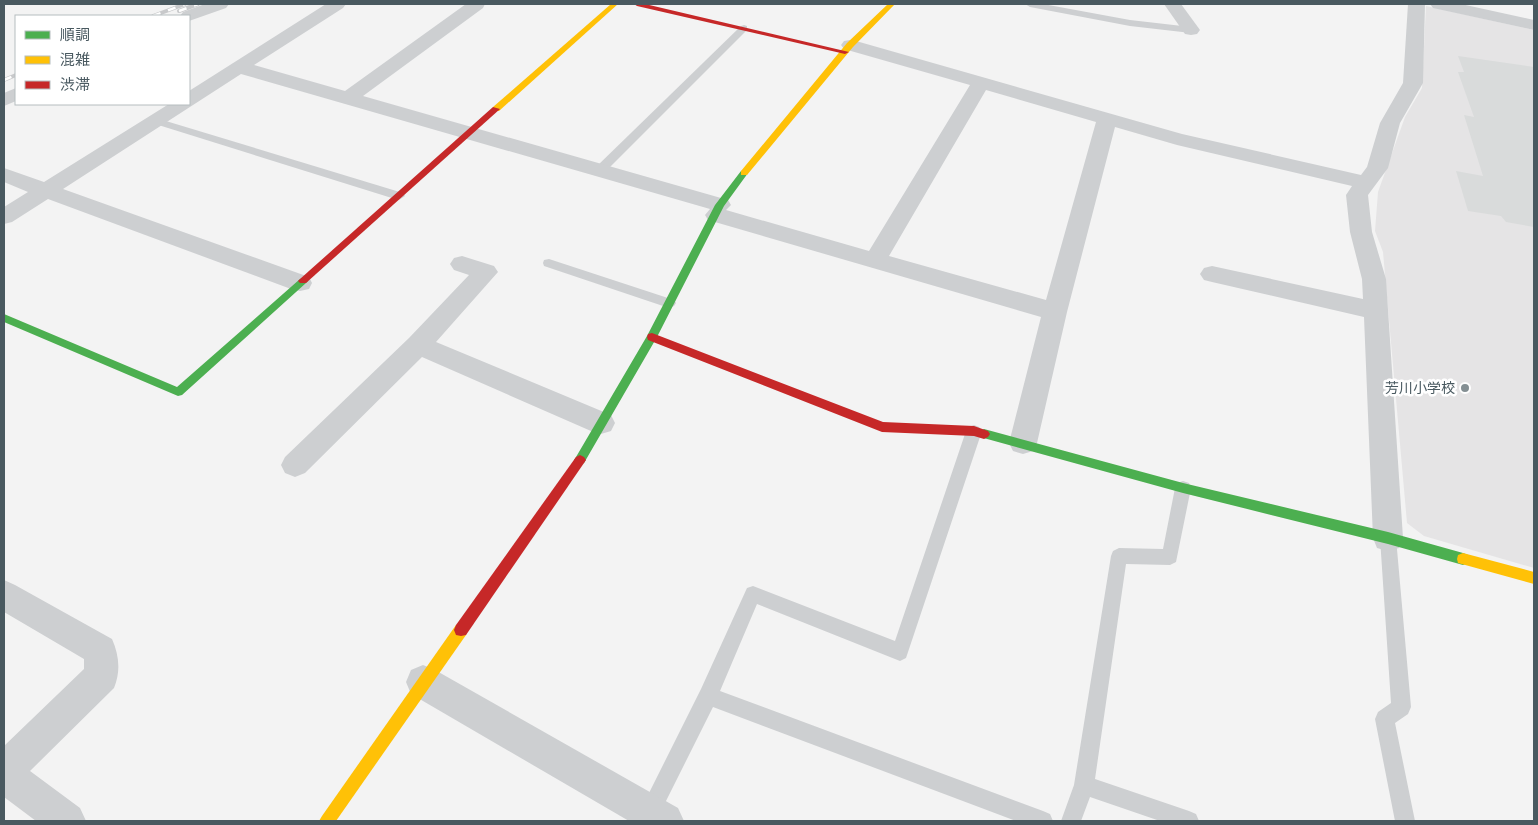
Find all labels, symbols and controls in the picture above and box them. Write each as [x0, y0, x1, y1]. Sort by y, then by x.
legend [15, 15, 190, 105]
text: 順調 [60, 25, 90, 43]
text: 混雑 [60, 50, 90, 68]
text: 渋滞 [60, 75, 90, 93]
place label: 芳川小学校 [1385, 379, 1455, 396]
marker: 芳川小学校 [1459, 382, 1471, 394]

